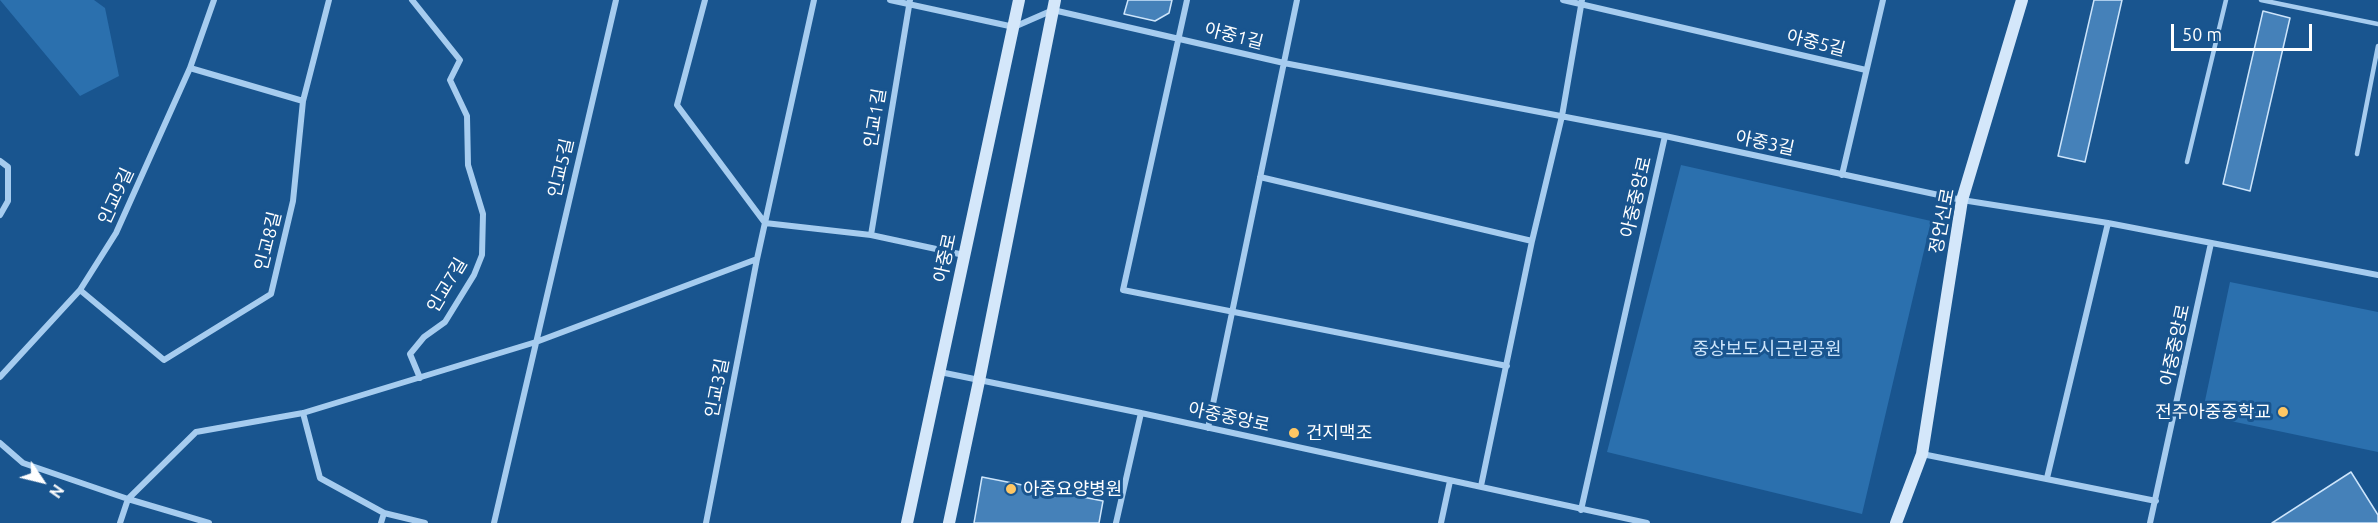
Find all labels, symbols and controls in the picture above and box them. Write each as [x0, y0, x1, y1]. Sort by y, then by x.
scale bar [2174, 12, 2315, 50]
street label: 아중1길 [1202, 18, 1266, 54]
text: 50 m [2182, 24, 2222, 44]
street label: 아중5길 [1784, 25, 1848, 61]
street label: 인교1길 [860, 87, 890, 149]
street label: 아중3길 [1733, 126, 1797, 160]
street label: 인교5길 [544, 136, 578, 200]
street label: 아중중앙로 [1616, 154, 1656, 240]
street label: 인교9길 [94, 164, 138, 228]
street label: 정언신로 [1925, 186, 1959, 256]
street label: 인교8길 [250, 209, 286, 273]
street label: 아중로 [929, 231, 961, 285]
street label: 인교7길 [422, 254, 472, 316]
street label: 아중중앙로 [2156, 302, 2194, 388]
park label: 중상보도시근린공원 [1692, 338, 1842, 360]
street label: 인교3길 [701, 357, 733, 419]
street label: 아중중앙로 [1186, 398, 1272, 436]
place label: 전주아중중학교 [2155, 401, 2271, 423]
marker: 전주아중중학교 [2276, 405, 2290, 419]
place label: 건지맥조 [1306, 422, 1372, 444]
marker: 건지맥조 [1287, 426, 1301, 440]
north arrow [12, 451, 72, 511]
place label: 아중요양병원 [1023, 478, 1122, 500]
text: N [46, 481, 68, 501]
marker: 아중요양병원 [1004, 482, 1018, 496]

